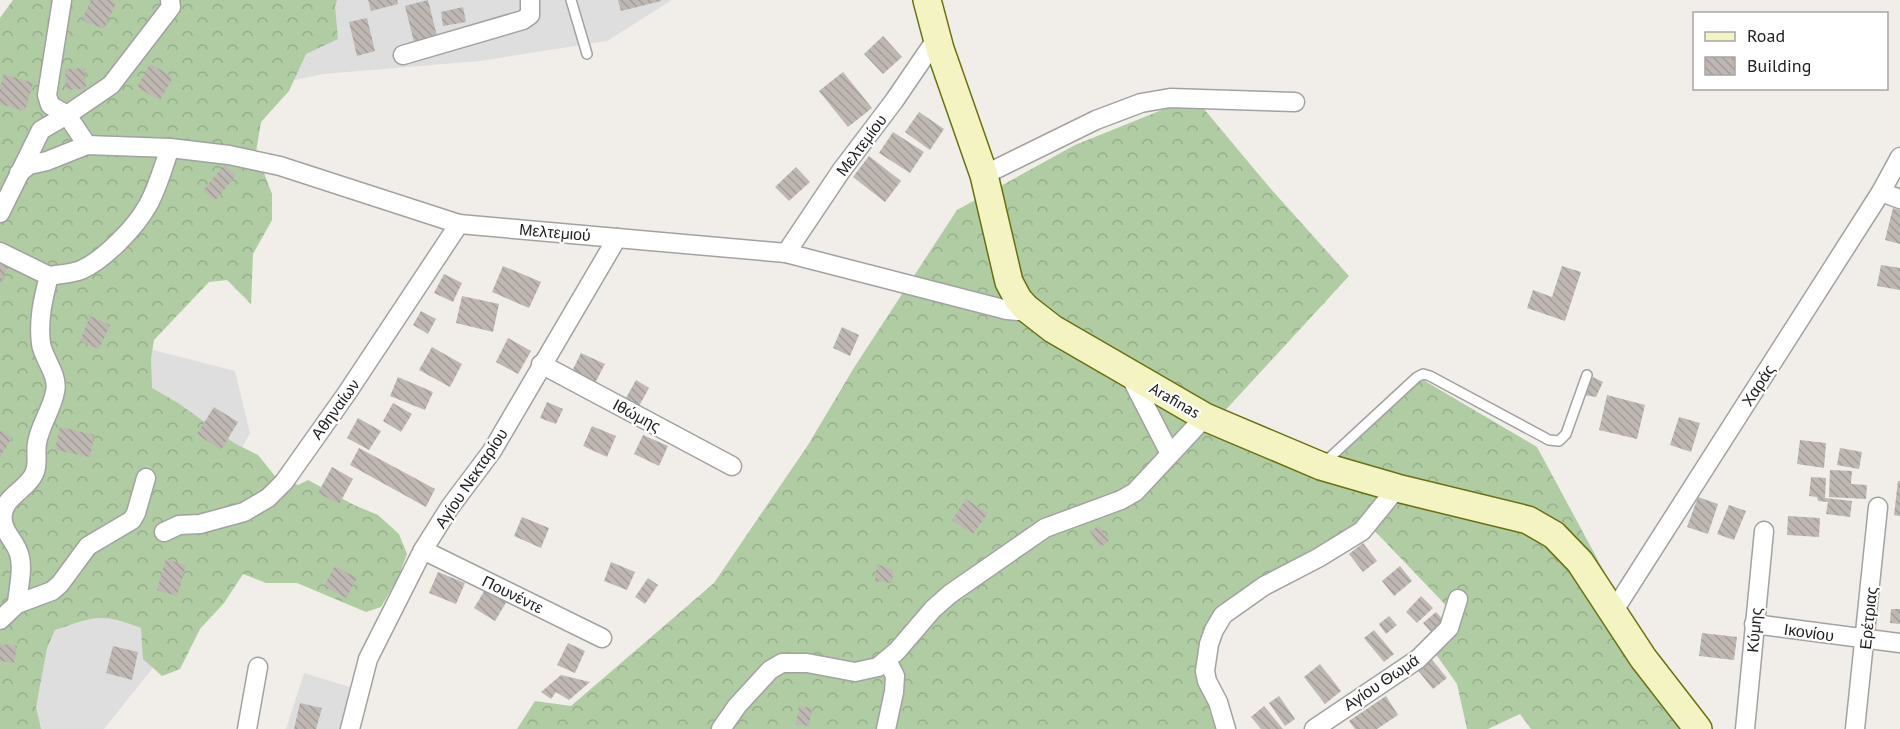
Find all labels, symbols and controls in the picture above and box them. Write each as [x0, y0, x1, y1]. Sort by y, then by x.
legend [1693, 12, 1888, 90]
text: Road [1747, 24, 1785, 47]
text: Building [1747, 54, 1811, 77]
street label: Μελτεμίου [831, 110, 891, 180]
street label: Μελτεμιού [518, 219, 592, 245]
street label: Χαράς [1737, 360, 1779, 410]
street label: Αθηναίων [306, 375, 364, 443]
street label: Arafinas [1146, 378, 1204, 422]
street label: Ιθώμης [610, 394, 665, 436]
street label: Αγίου Νεκταρίου [430, 424, 512, 532]
street label: Πουνέντε [479, 571, 547, 617]
street label: Ερέτριας [1855, 585, 1881, 650]
street label: Κύμης [1742, 607, 1766, 653]
street label: Ικονίου [1783, 619, 1835, 645]
street label: Αγίου Θωμά [1339, 649, 1423, 715]

